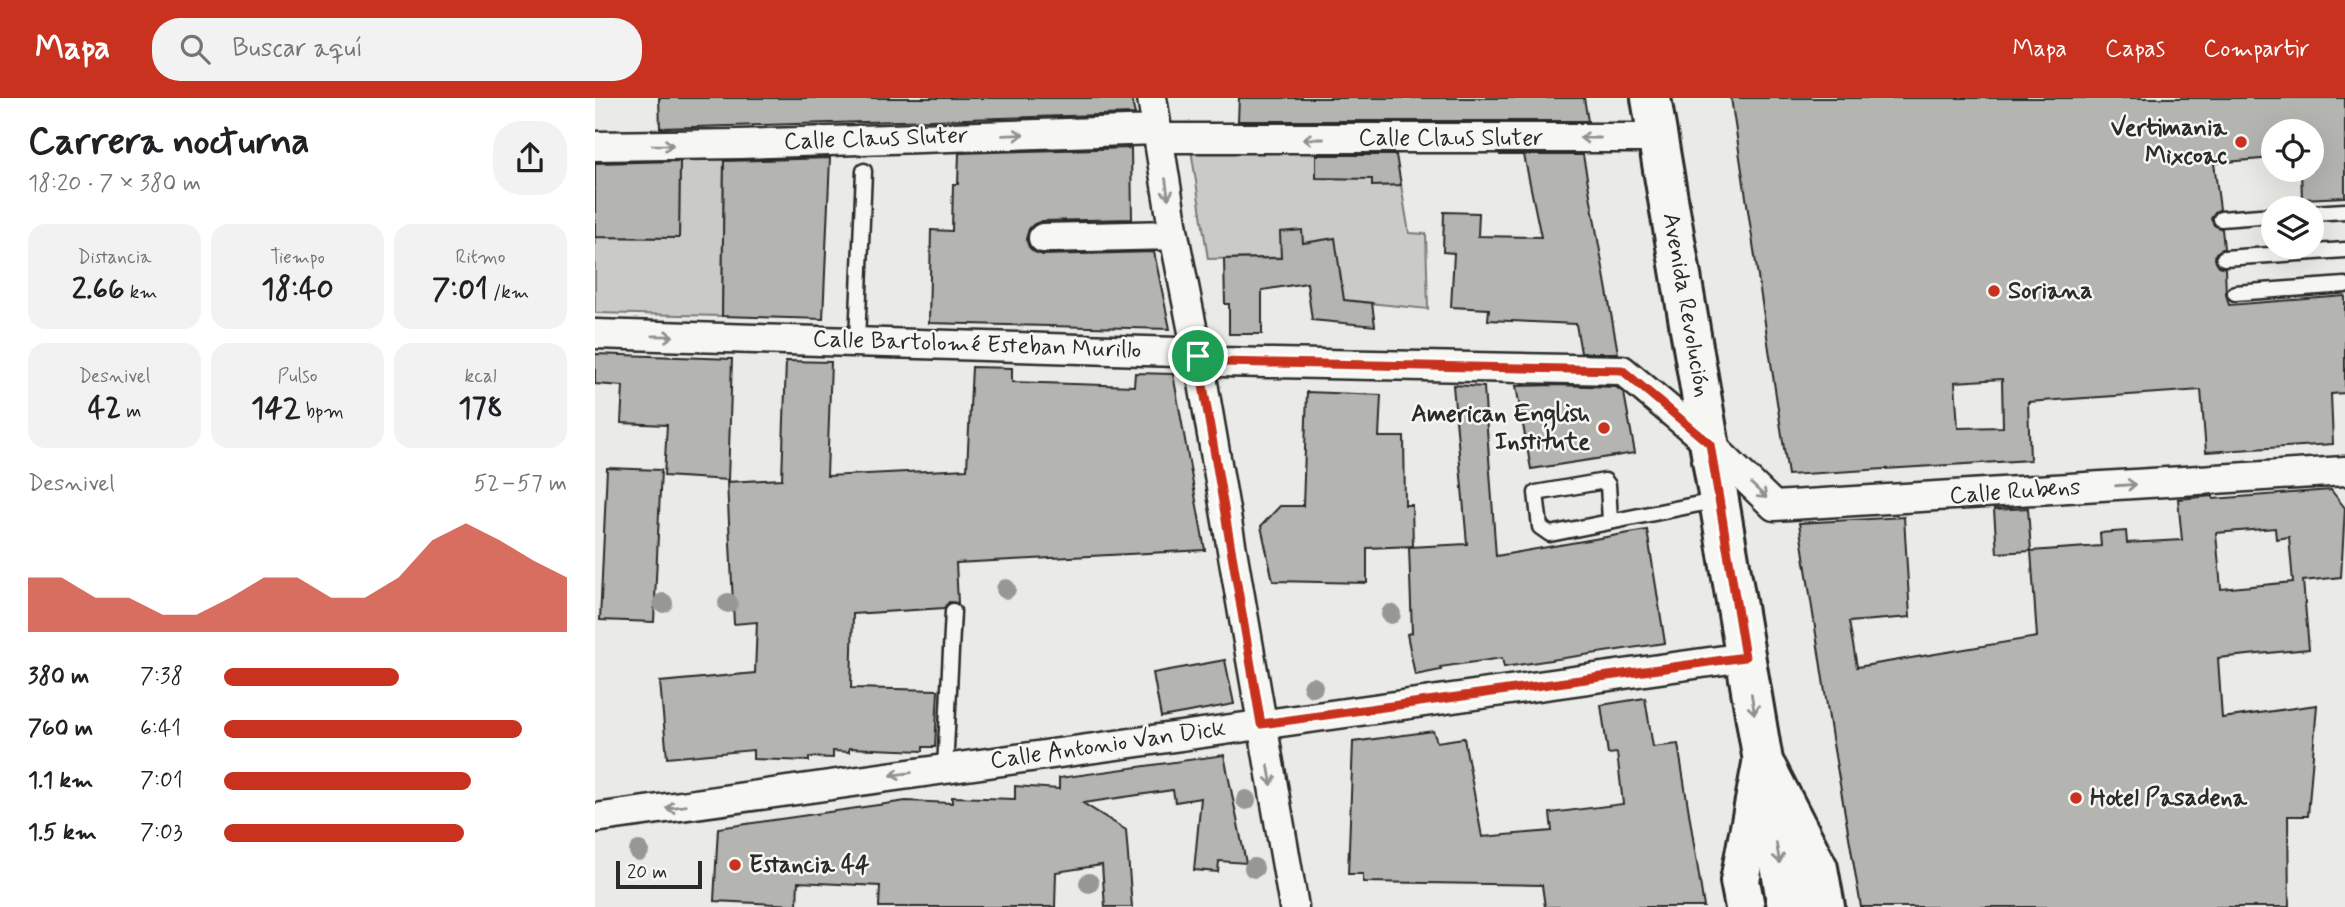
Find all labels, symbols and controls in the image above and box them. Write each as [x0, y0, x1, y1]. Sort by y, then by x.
search box [152, 18, 642, 81]
text: Mapa [35, 27, 110, 71]
icon: search [176, 30, 214, 68]
text: Buscar aquí [232, 32, 363, 66]
text: Mapa [2012, 34, 2067, 65]
text: Capas [2105, 34, 2165, 65]
text: Compartir [2203, 34, 2310, 65]
place label: Vertimania Mixcoac [2111, 113, 2228, 172]
text: Carrera nocturna [28, 118, 310, 167]
map controls [2261, 119, 2324, 259]
button: locate [2261, 119, 2324, 182]
street label: Calle Claus Sluter [783, 120, 969, 158]
button: share [493, 121, 567, 195]
street label: Calle Claus Sluter [1359, 123, 1543, 154]
one-way arrow [1001, 128, 1024, 141]
one-way arrow [1579, 131, 1602, 145]
one-way arrow [1302, 132, 1325, 146]
marker: Vertimania Mixcoac [2233, 134, 2249, 150]
one-way arrow [651, 138, 674, 152]
text: 18:20 · 7 × 380 m [28, 169, 201, 199]
one-way arrow [1161, 178, 1174, 200]
button: layers [2261, 196, 2324, 259]
street label: Avenida Revolución [1655, 210, 1717, 400]
text: Distancia [77, 245, 152, 270]
text: Tiempo [270, 245, 325, 270]
text: Ritmo [455, 245, 506, 270]
text: 2.66 [72, 270, 125, 309]
text: 18:40 [261, 270, 334, 309]
text: 7:01 [432, 270, 488, 309]
place label: Soriana [2008, 276, 2092, 307]
text: km [125, 280, 157, 305]
text: /km [488, 280, 529, 305]
marker: Soriana [1986, 283, 2002, 299]
street label: Calle Bartolomé Esteban Murillo [812, 324, 1142, 366]
pin [1168, 326, 1228, 386]
one-way arrow [651, 329, 674, 342]
icon: arrive [1179, 337, 1217, 375]
text: Desnivel [79, 364, 150, 389]
text: Pulso [278, 364, 317, 389]
text: kcal [465, 364, 496, 389]
text: 42 [88, 389, 121, 428]
text: 142 [251, 389, 301, 428]
text: 178 [458, 389, 503, 428]
text: m [121, 399, 141, 424]
text: bpm [301, 399, 344, 424]
place label: American English Institute [1411, 399, 1590, 458]
marker: American English Institute [1596, 420, 1612, 436]
text: Desnivel [28, 469, 115, 499]
text: 52–57 m [473, 469, 567, 499]
street label: Calle Rubens [1948, 472, 2082, 512]
one-way arrow [2114, 478, 2137, 491]
one-way arrow [1750, 483, 1767, 500]
text: 380 m [28, 662, 89, 692]
text: 7:38 [140, 662, 183, 692]
one-way arrow [1747, 692, 1760, 715]
street label: Calle Antonio Van Dick [988, 713, 1228, 777]
text: 760 m [28, 714, 93, 744]
text: 6:41 [140, 714, 181, 744]
one-way arrow [1264, 763, 1278, 786]
text: 1.1 km [28, 766, 93, 796]
text: 7:01 [140, 766, 183, 796]
one-way arrow [890, 768, 913, 781]
place label: Hotel Pasadena [2090, 783, 2248, 814]
marker: Hotel Pasadena [2068, 790, 2084, 806]
one-way arrow [665, 800, 688, 813]
text: 1.5 km [28, 818, 97, 848]
text: 7:03 [140, 818, 183, 848]
one-way arrow [1772, 841, 1785, 863]
place label: Estancia 44 [749, 850, 870, 881]
marker: Estancia 44 [727, 857, 743, 873]
scale bar [616, 858, 702, 890]
text: 20 m [627, 860, 667, 885]

